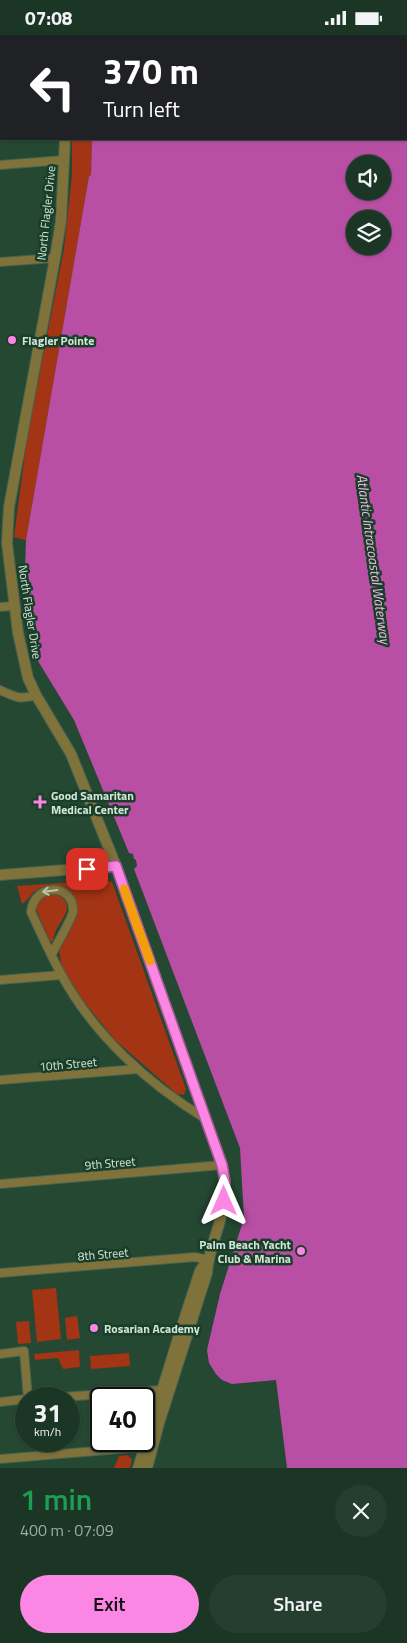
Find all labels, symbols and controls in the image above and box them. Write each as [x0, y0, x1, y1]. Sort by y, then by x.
text: 07:08 [25, 3, 72, 32]
text: 370 m [103, 44, 199, 98]
icon: left [20, 55, 85, 120]
text: Turn left [103, 92, 180, 126]
map controls [346, 155, 391, 255]
button: sound [346, 155, 391, 200]
street label: North Flagler Drive [32, 165, 60, 261]
button: layers [346, 210, 391, 255]
place label: Flagler Pointe [22, 331, 94, 350]
marker: Flagler Pointe [6, 334, 18, 346]
water label: Atlantic Intracoastal Waterway [352, 473, 397, 647]
street label: North Flagler Drive [13, 564, 47, 660]
place label: Good Samaritan Medical Center [51, 786, 134, 819]
marker: Good Samaritan Medical Center [33, 795, 47, 809]
pin [66, 848, 108, 890]
icon: arrive [73, 855, 101, 883]
one-way arrow [42, 887, 58, 896]
street label: 10th Street [38, 1052, 98, 1076]
street label: 9th Street [84, 1151, 137, 1175]
position arrow [197, 1174, 249, 1226]
place label: Palm Beach Yacht Club & Marina [199, 1235, 292, 1268]
street label: 8th Street [77, 1242, 130, 1266]
marker: Palm Beach Yacht Club & Marina [295, 1245, 307, 1257]
place label: Rosarian Academy [104, 1319, 200, 1338]
marker: Rosarian Academy [88, 1322, 100, 1334]
speed limit sign: 40 [90, 1387, 155, 1452]
text: 31 [33, 1394, 62, 1432]
text: km/h [34, 1422, 61, 1441]
text: 1 min [20, 1476, 92, 1522]
button: close [335, 1485, 387, 1537]
text: 400 m · 07:09 [20, 1518, 114, 1542]
button: Exit [20, 1575, 199, 1633]
button: Share [209, 1575, 387, 1633]

